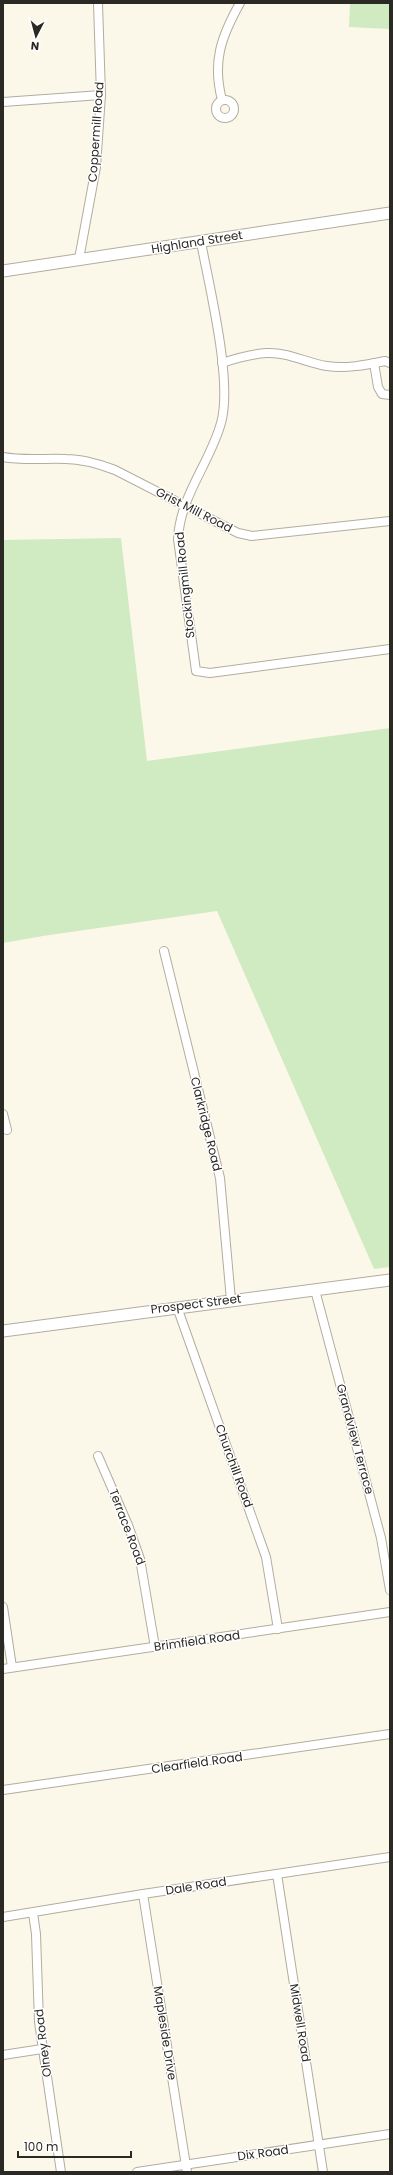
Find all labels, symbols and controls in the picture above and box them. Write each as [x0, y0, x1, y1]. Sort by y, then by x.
north arrow [16, 16, 56, 56]
text: N [30, 38, 40, 54]
street label: Coppermill Road [84, 81, 107, 183]
street label: Highland Street [150, 226, 244, 257]
street label: Grist Mill Road [153, 483, 236, 536]
street label: Stockingmill Road [170, 531, 199, 639]
street label: Clarkridge Road [187, 1075, 226, 1173]
street label: Prospect Street [150, 1290, 242, 1317]
street label: Grandview Terrace [333, 1382, 378, 1496]
street label: Churchill Road [212, 1422, 257, 1510]
street label: Terrace Road [105, 1486, 150, 1567]
street label: Brimfield Road [153, 1626, 241, 1655]
street label: Clearfield Road [150, 1748, 244, 1777]
street label: Dale Road [164, 1872, 228, 1899]
street label: Midwell Road [286, 1983, 315, 2063]
street label: Mapleside Drive [150, 1985, 181, 2081]
street label: Olney Road [30, 2008, 55, 2078]
scale bar [18, 2133, 131, 2159]
text: 100 m [24, 2138, 58, 2155]
street label: Dix Road [236, 2140, 290, 2165]

